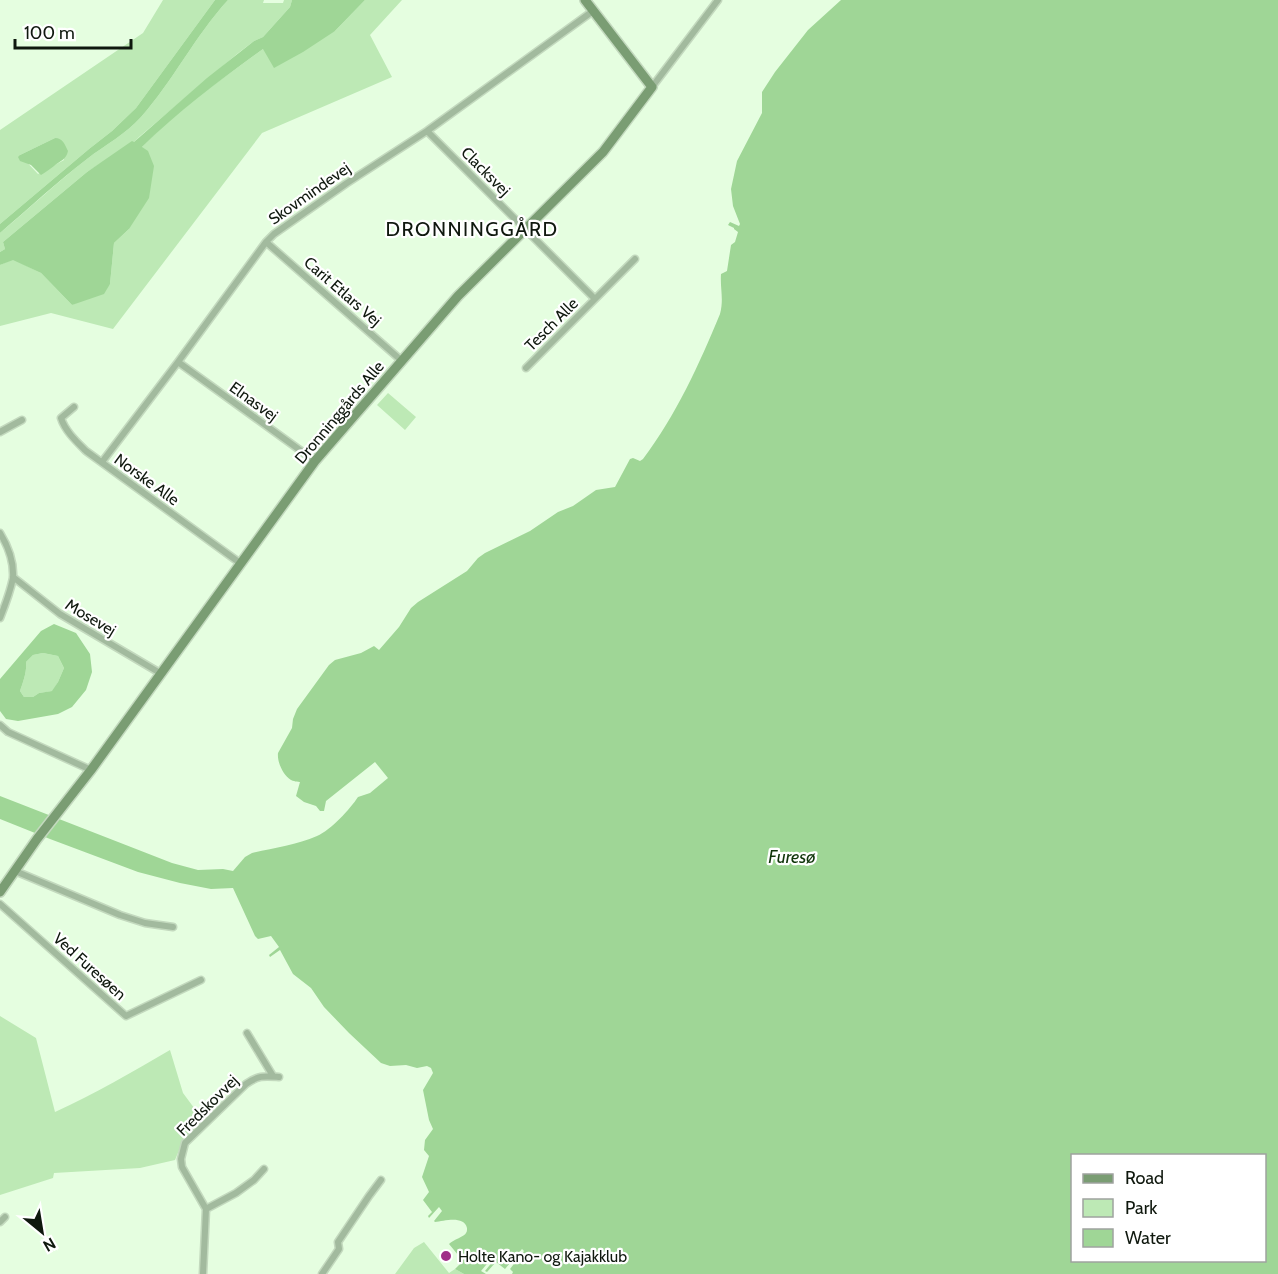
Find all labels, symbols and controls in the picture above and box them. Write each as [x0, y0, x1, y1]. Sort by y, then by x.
scale bar [15, 12, 130, 50]
text: 100 m [24, 22, 75, 44]
street label: Clacksvej [457, 143, 514, 200]
street label: Skovmindevej [265, 158, 354, 229]
district label: DRONNINGGÅRD [385, 217, 559, 241]
street label: Carit Etlars Vej [300, 253, 385, 330]
street label: Tesch Alle [521, 294, 582, 355]
street label: Dronninggårds Alle [291, 357, 388, 468]
street label: Elnasvej [226, 377, 282, 425]
street label: Norske Alle [111, 450, 183, 509]
street label: Mosevej [62, 595, 119, 640]
water label: Furesø [768, 846, 816, 868]
street label: Ved Furesøen [49, 929, 130, 1004]
street label: Fredskovvej [173, 1071, 242, 1140]
legend [1071, 1154, 1266, 1262]
text: Road [1125, 1167, 1164, 1189]
text: Park [1125, 1197, 1158, 1219]
north arrow [12, 1202, 72, 1262]
text: Water [1125, 1227, 1171, 1249]
text: N [40, 1234, 59, 1256]
place label: Holte Kano- og Kajakklub [458, 1247, 627, 1266]
marker: Holte Kano- og Kajakklub [439, 1249, 453, 1263]

